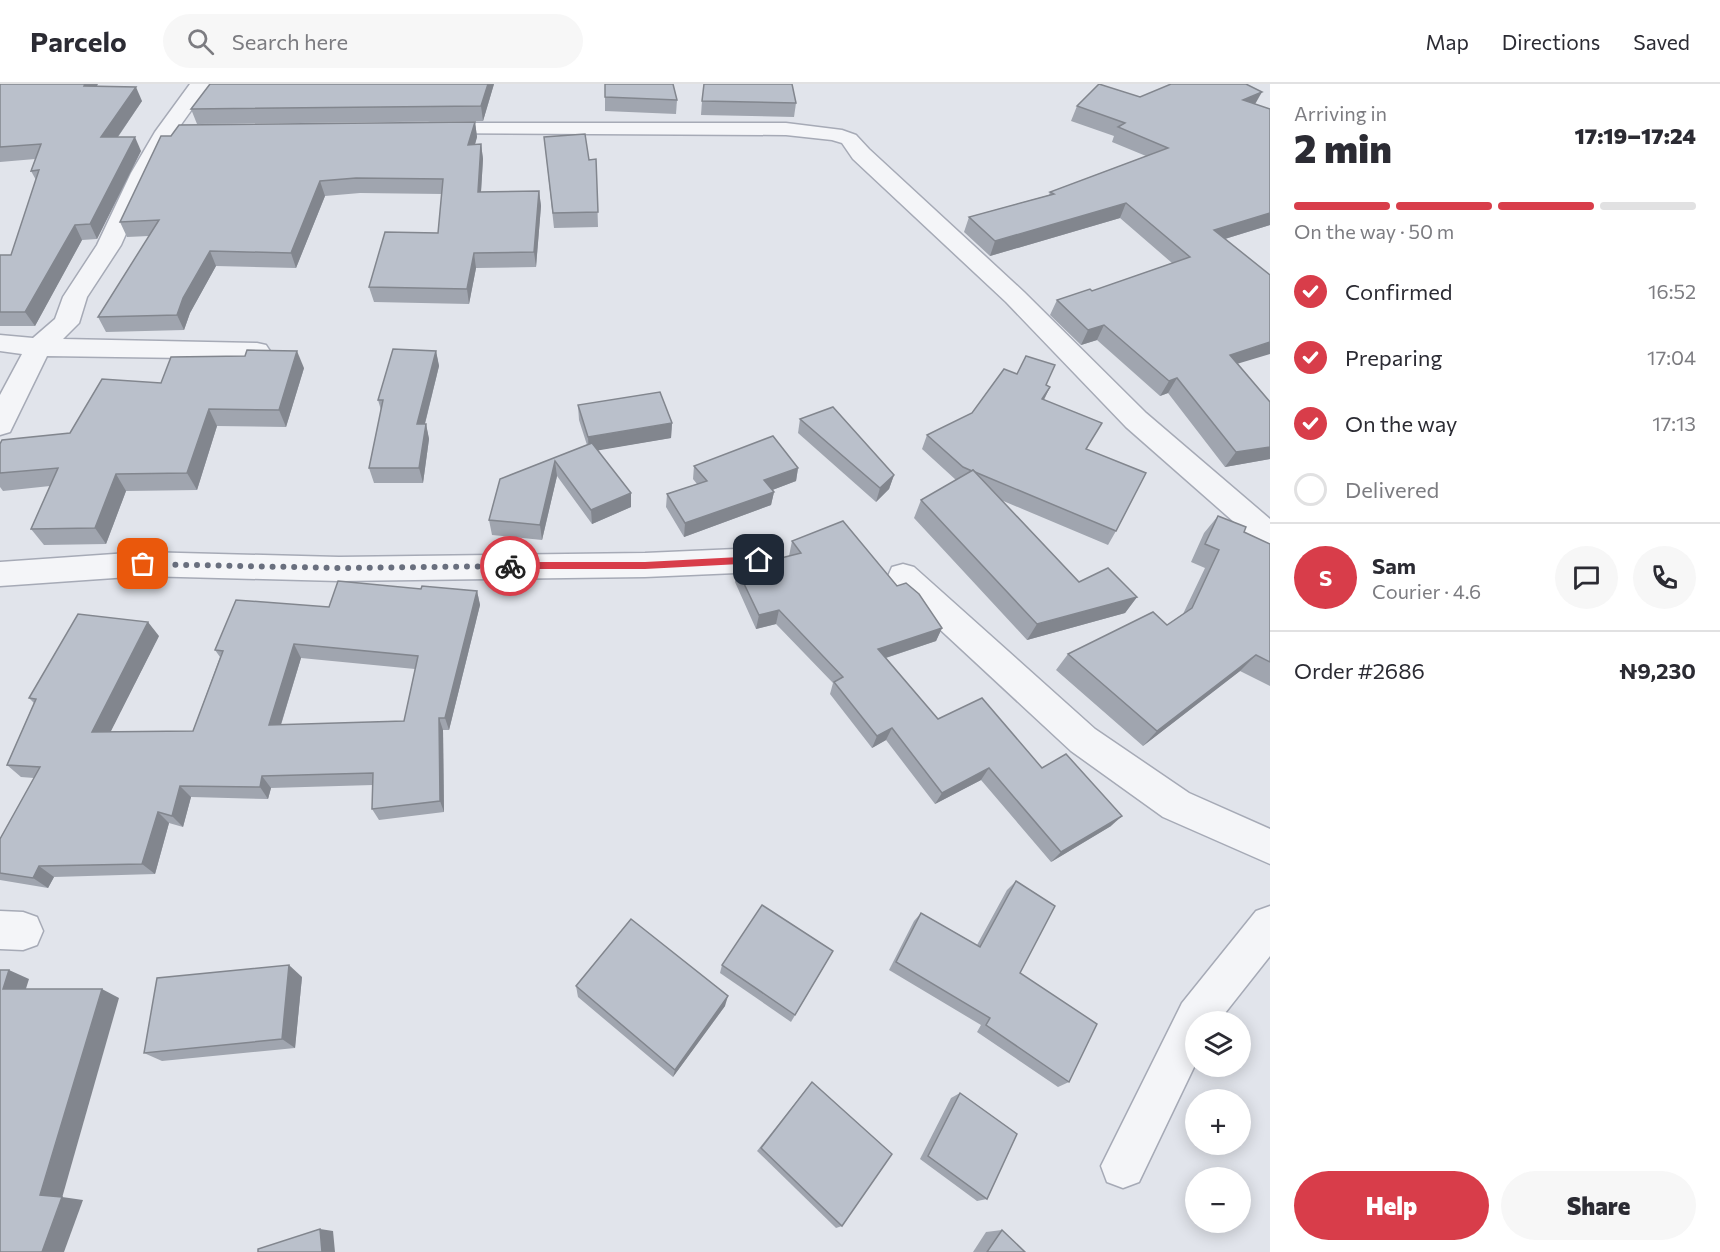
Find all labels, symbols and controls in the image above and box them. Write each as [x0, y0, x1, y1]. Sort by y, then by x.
search box [163, 14, 583, 68]
text: Parcelo [30, 24, 127, 58]
icon: search [184, 25, 217, 58]
text: Search here [232, 28, 348, 55]
text: Map [1426, 29, 1469, 54]
text: Directions [1502, 29, 1600, 54]
text: Saved [1633, 29, 1690, 54]
text: Arriving in [1294, 101, 1387, 125]
text: 17:19–17:24 [1575, 122, 1696, 149]
text: 2 min [1294, 123, 1392, 171]
text: On the way · 50 m [1294, 219, 1454, 243]
icon: check [1294, 275, 1327, 308]
text: Confirmed [1345, 278, 1452, 305]
text: 16:52 [1648, 279, 1696, 303]
icon: check [1294, 341, 1327, 374]
text: Preparing [1345, 344, 1442, 371]
text: 17:04 [1647, 345, 1696, 369]
icon: check [1294, 407, 1327, 440]
text: On the way [1345, 410, 1457, 437]
text: 17:13 [1652, 411, 1696, 435]
text: Delivered [1345, 476, 1439, 503]
pin [733, 534, 784, 585]
courier [480, 536, 540, 596]
pin [117, 538, 168, 589]
icon: home [742, 543, 775, 576]
button: chat [1555, 546, 1618, 609]
button: phone [1633, 546, 1696, 609]
icon: bag [126, 547, 159, 580]
icon: bike [494, 550, 527, 583]
text: Sam [1372, 552, 1416, 579]
text: S [1319, 564, 1332, 591]
text: Courier · 4.6 [1372, 579, 1481, 603]
text: Order #2686 [1294, 657, 1425, 684]
text: ₦9,230 [1619, 657, 1696, 684]
map controls [1185, 1011, 1251, 1233]
button: layers [1185, 1011, 1251, 1077]
button: + [1185, 1089, 1251, 1155]
button: − [1185, 1167, 1251, 1233]
button: Help [1294, 1171, 1489, 1240]
button: Share [1501, 1171, 1696, 1240]

